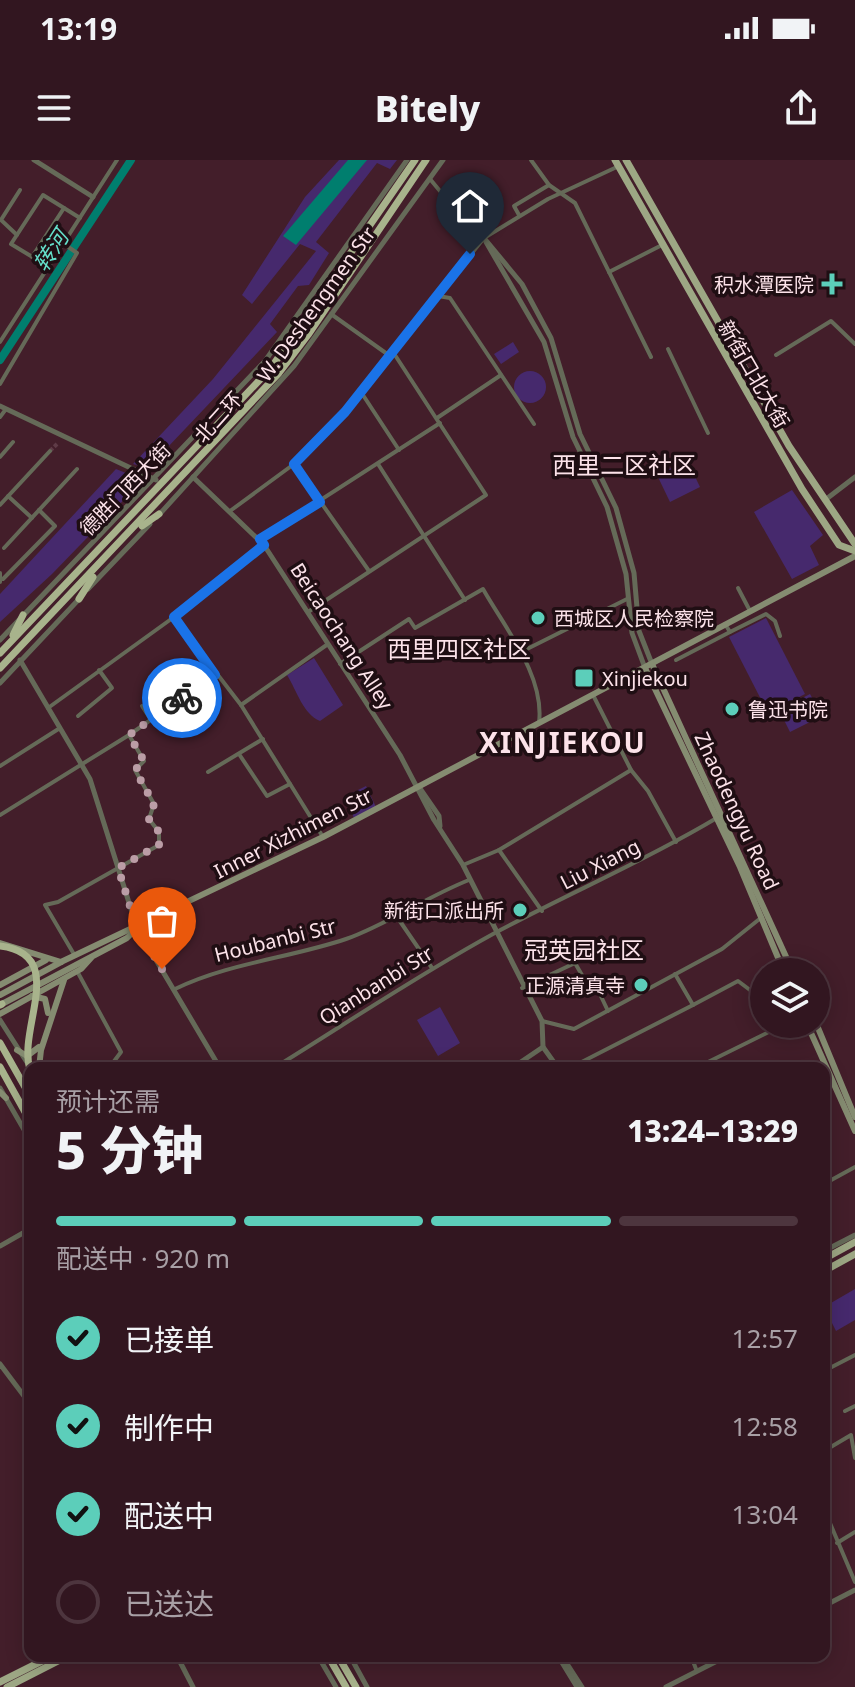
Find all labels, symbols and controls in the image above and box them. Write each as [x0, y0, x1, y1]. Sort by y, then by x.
text: 13:19 [40, 8, 117, 49]
text: Bitely [375, 84, 480, 133]
icon: menu [32, 86, 76, 130]
icon: share [779, 86, 823, 130]
pin [436, 172, 504, 254]
icon: home [448, 184, 492, 228]
water label: 转河 [25, 220, 77, 277]
street label: W. Deshengmen Str [250, 221, 382, 387]
place label: 积水潭医院 [714, 271, 814, 298]
marker: 积水潭医院 [821, 273, 843, 295]
street label: 新街口北大街 [712, 315, 796, 433]
street label: 北二环 [188, 386, 248, 448]
street label: 德胜门西大街 [74, 436, 176, 542]
district label: 西里二区社区 [552, 448, 696, 481]
street label: Beicaochang Alley [284, 558, 400, 715]
place label: 西城区人民检察院 [554, 605, 714, 632]
marker: 西城区人民检察院 [529, 609, 547, 627]
district label: 西里四区社区 [387, 632, 531, 665]
courier [142, 658, 222, 738]
place label: Xinjiekou [602, 665, 688, 692]
marker: Xinjiekou [573, 667, 595, 689]
icon: bike [160, 676, 204, 720]
place label: 鲁迅书院 [748, 696, 828, 723]
marker: 鲁迅书院 [723, 700, 741, 718]
district label: XINJIEKOU [479, 723, 647, 761]
street label: Zhaodengyu Road [689, 728, 785, 894]
street label: Inner Xizhimen Str [209, 781, 377, 885]
street label: Liu Xiang [556, 832, 644, 896]
pin [128, 887, 196, 969]
place label: 新街口派出所 [384, 897, 504, 924]
icon: bag [140, 899, 184, 943]
marker: 新街口派出所 [511, 901, 529, 919]
street label: Houbanbi Str [211, 912, 339, 968]
district label: 冠英园社区 [524, 933, 644, 966]
street label: Qianbanbi Str [314, 939, 438, 1031]
map controls [750, 958, 830, 1038]
button: layers [750, 958, 830, 1038]
place label: 正源清真寺 [525, 972, 625, 999]
marker: 正源清真寺 [632, 976, 650, 994]
text: 预计还需 [56, 1083, 160, 1119]
text: 13:24–13:29 [627, 1110, 798, 1151]
text: 5 分钟 [56, 1113, 204, 1184]
text: 配送中 · 920 m [56, 1240, 230, 1276]
icon: check [56, 1316, 100, 1360]
text: 已接单 [124, 1319, 214, 1360]
text: 12:57 [732, 1320, 798, 1356]
icon: check [56, 1404, 100, 1448]
text: 制作中 [124, 1407, 214, 1448]
text: 12:58 [732, 1408, 798, 1444]
icon: check [56, 1492, 100, 1536]
text: 配送中 [124, 1495, 214, 1536]
text: 13:04 [732, 1496, 798, 1532]
text: 已送达 [124, 1583, 214, 1624]

